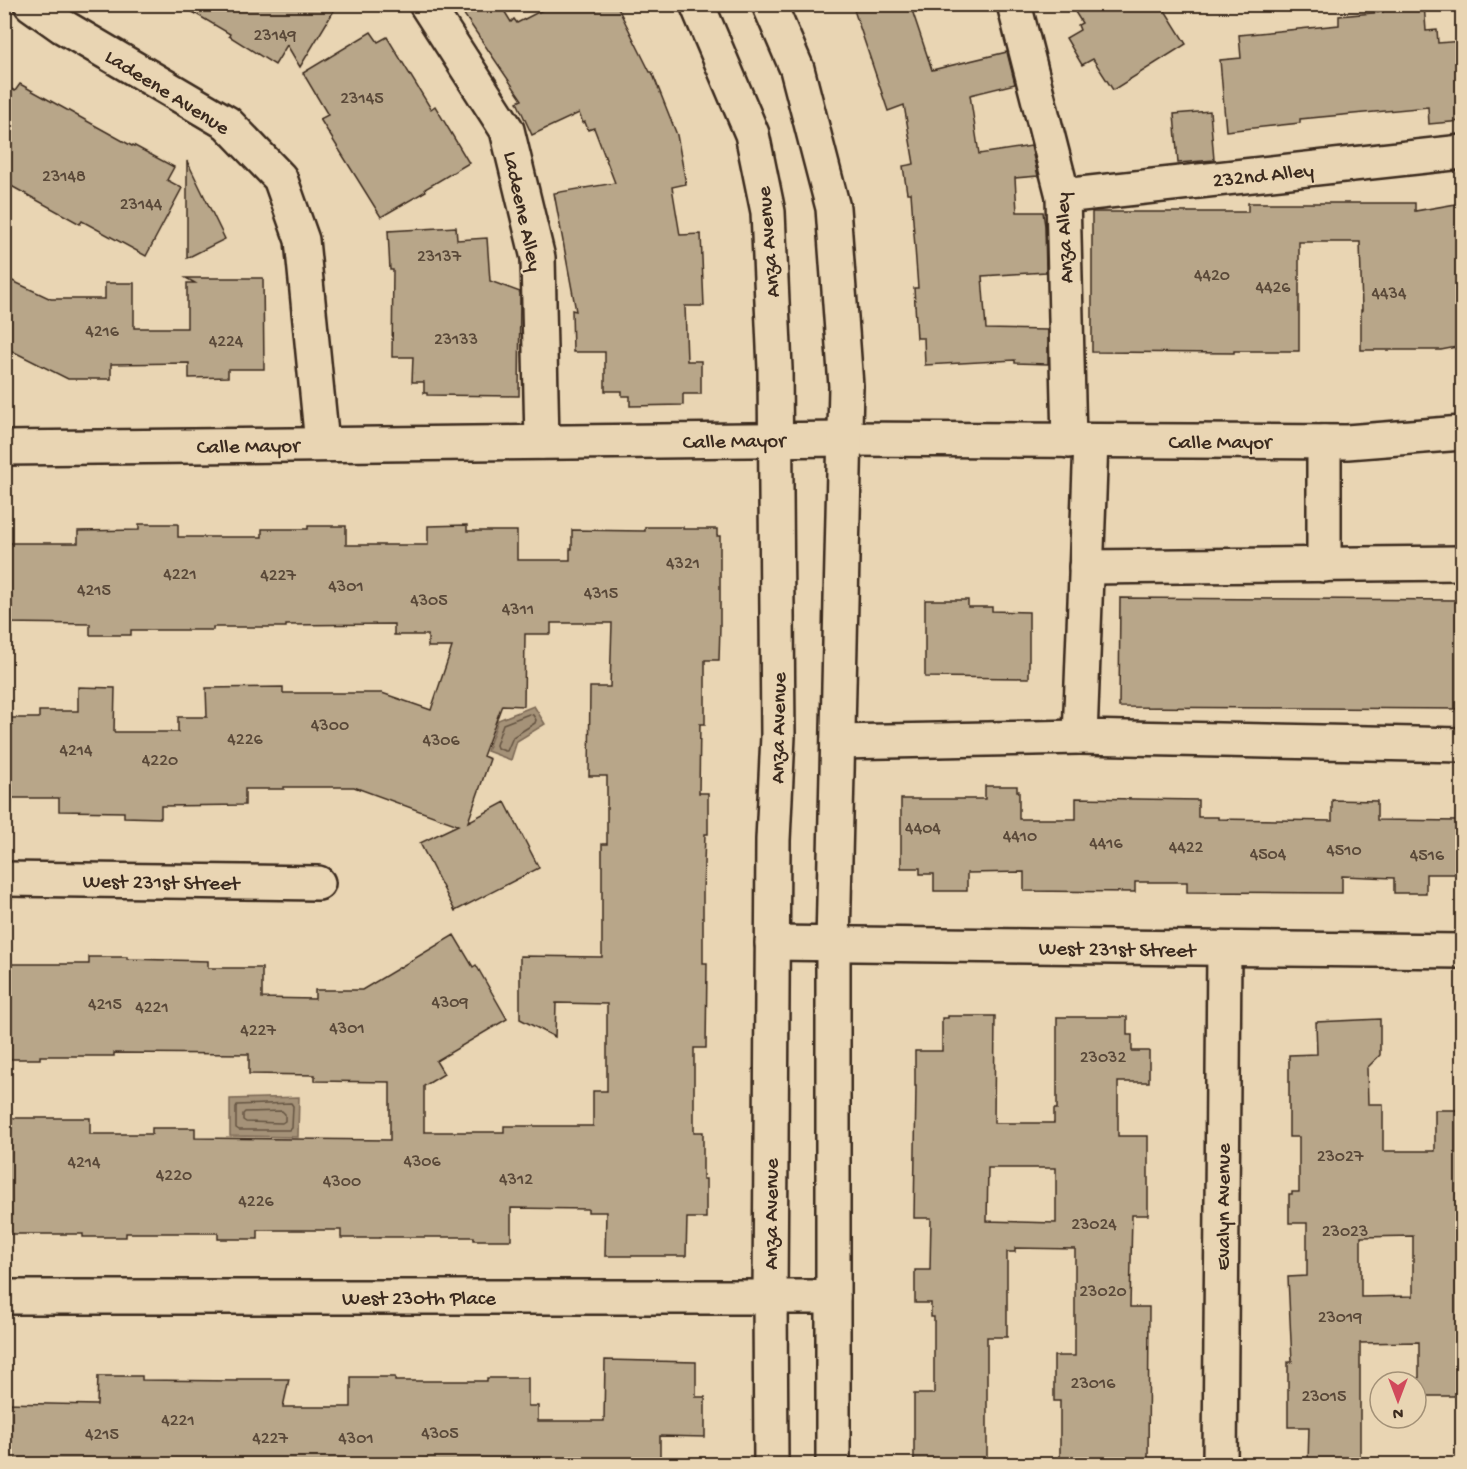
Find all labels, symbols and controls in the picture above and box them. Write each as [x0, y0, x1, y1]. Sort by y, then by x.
house number: 23149 [254, 26, 296, 47]
street label: Ladeene Avenue [99, 46, 234, 143]
house number: 23145 [340, 89, 384, 110]
street label: Ladeene Alley [496, 149, 545, 274]
street label: 232nd Alley [1212, 160, 1315, 195]
house number: 23148 [42, 167, 86, 188]
street label: Anza Avenue [753, 184, 788, 298]
street label: Anza Alley [1052, 192, 1081, 284]
house number: 23144 [120, 195, 163, 216]
house number: 23137 [417, 247, 462, 268]
house number: 4420 [1194, 266, 1230, 287]
house number: 4426 [1256, 278, 1291, 299]
house number: 4434 [1372, 284, 1407, 305]
house number: 4216 [85, 322, 120, 343]
house number: 23133 [434, 330, 478, 351]
house number: 4224 [209, 332, 244, 353]
street label: Calle Mayor [682, 430, 787, 457]
street label: Calle Mayor [1168, 432, 1273, 457]
street label: Calle Mayor [196, 435, 301, 462]
house number: 4321 [666, 554, 700, 575]
house number: 4221 [163, 565, 197, 586]
house number: 4227 [260, 566, 296, 587]
house number: 4301 [328, 577, 364, 598]
house number: 4215 [77, 581, 111, 602]
house number: 4315 [584, 584, 618, 605]
house number: 4305 [410, 591, 448, 612]
house number: 4311 [502, 600, 534, 621]
street label: Anza Avenue [767, 671, 794, 784]
house number: 4300 [311, 716, 349, 737]
house number: 4226 [227, 730, 264, 751]
house number: 4306 [422, 731, 460, 752]
house number: 4214 [59, 741, 93, 762]
house number: 4220 [142, 751, 178, 772]
house number: 4404 [905, 819, 941, 840]
house number: 4410 [1003, 827, 1037, 848]
house number: 4416 [1089, 834, 1124, 855]
house number: 4422 [1169, 838, 1204, 859]
house number: 4510 [1326, 841, 1362, 862]
house number: 4504 [1250, 845, 1287, 866]
house number: 4516 [1410, 846, 1445, 867]
street label: West 231st Street [82, 871, 242, 898]
street label: West 231st Street [1038, 938, 1198, 965]
house number: 4309 [431, 993, 469, 1014]
house number: 4215 [88, 995, 122, 1016]
house number: 4221 [135, 998, 169, 1019]
house number: 4301 [329, 1019, 365, 1040]
house number: 4227 [240, 1021, 276, 1042]
house number: 23032 [1080, 1048, 1126, 1069]
street label: Evalyn Avenue [1213, 1142, 1238, 1271]
house number: 23027 [1317, 1147, 1364, 1168]
house number: 4306 [403, 1152, 441, 1173]
house number: 4214 [67, 1153, 101, 1174]
street label: Anza Avenue [761, 1157, 786, 1270]
house number: 4220 [156, 1166, 192, 1187]
house number: 4312 [499, 1170, 533, 1191]
house number: 4300 [323, 1172, 361, 1193]
house number: 4226 [238, 1192, 275, 1213]
house number: 23024 [1071, 1215, 1117, 1236]
house number: 23023 [1322, 1222, 1368, 1243]
house number: 23020 [1079, 1282, 1127, 1303]
street label: West 230th Place [342, 1288, 497, 1313]
house number: 23019 [1318, 1308, 1362, 1329]
north arrow [1368, 1370, 1428, 1430]
house number: 23016 [1071, 1374, 1116, 1395]
house number: 23015 [1301, 1387, 1347, 1408]
text: N [1392, 1402, 1403, 1421]
house number: 4221 [161, 1411, 195, 1432]
house number: 4305 [421, 1424, 459, 1445]
house number: 4215 [85, 1425, 119, 1446]
house number: 4227 [252, 1429, 288, 1450]
house number: 4301 [338, 1429, 374, 1450]

